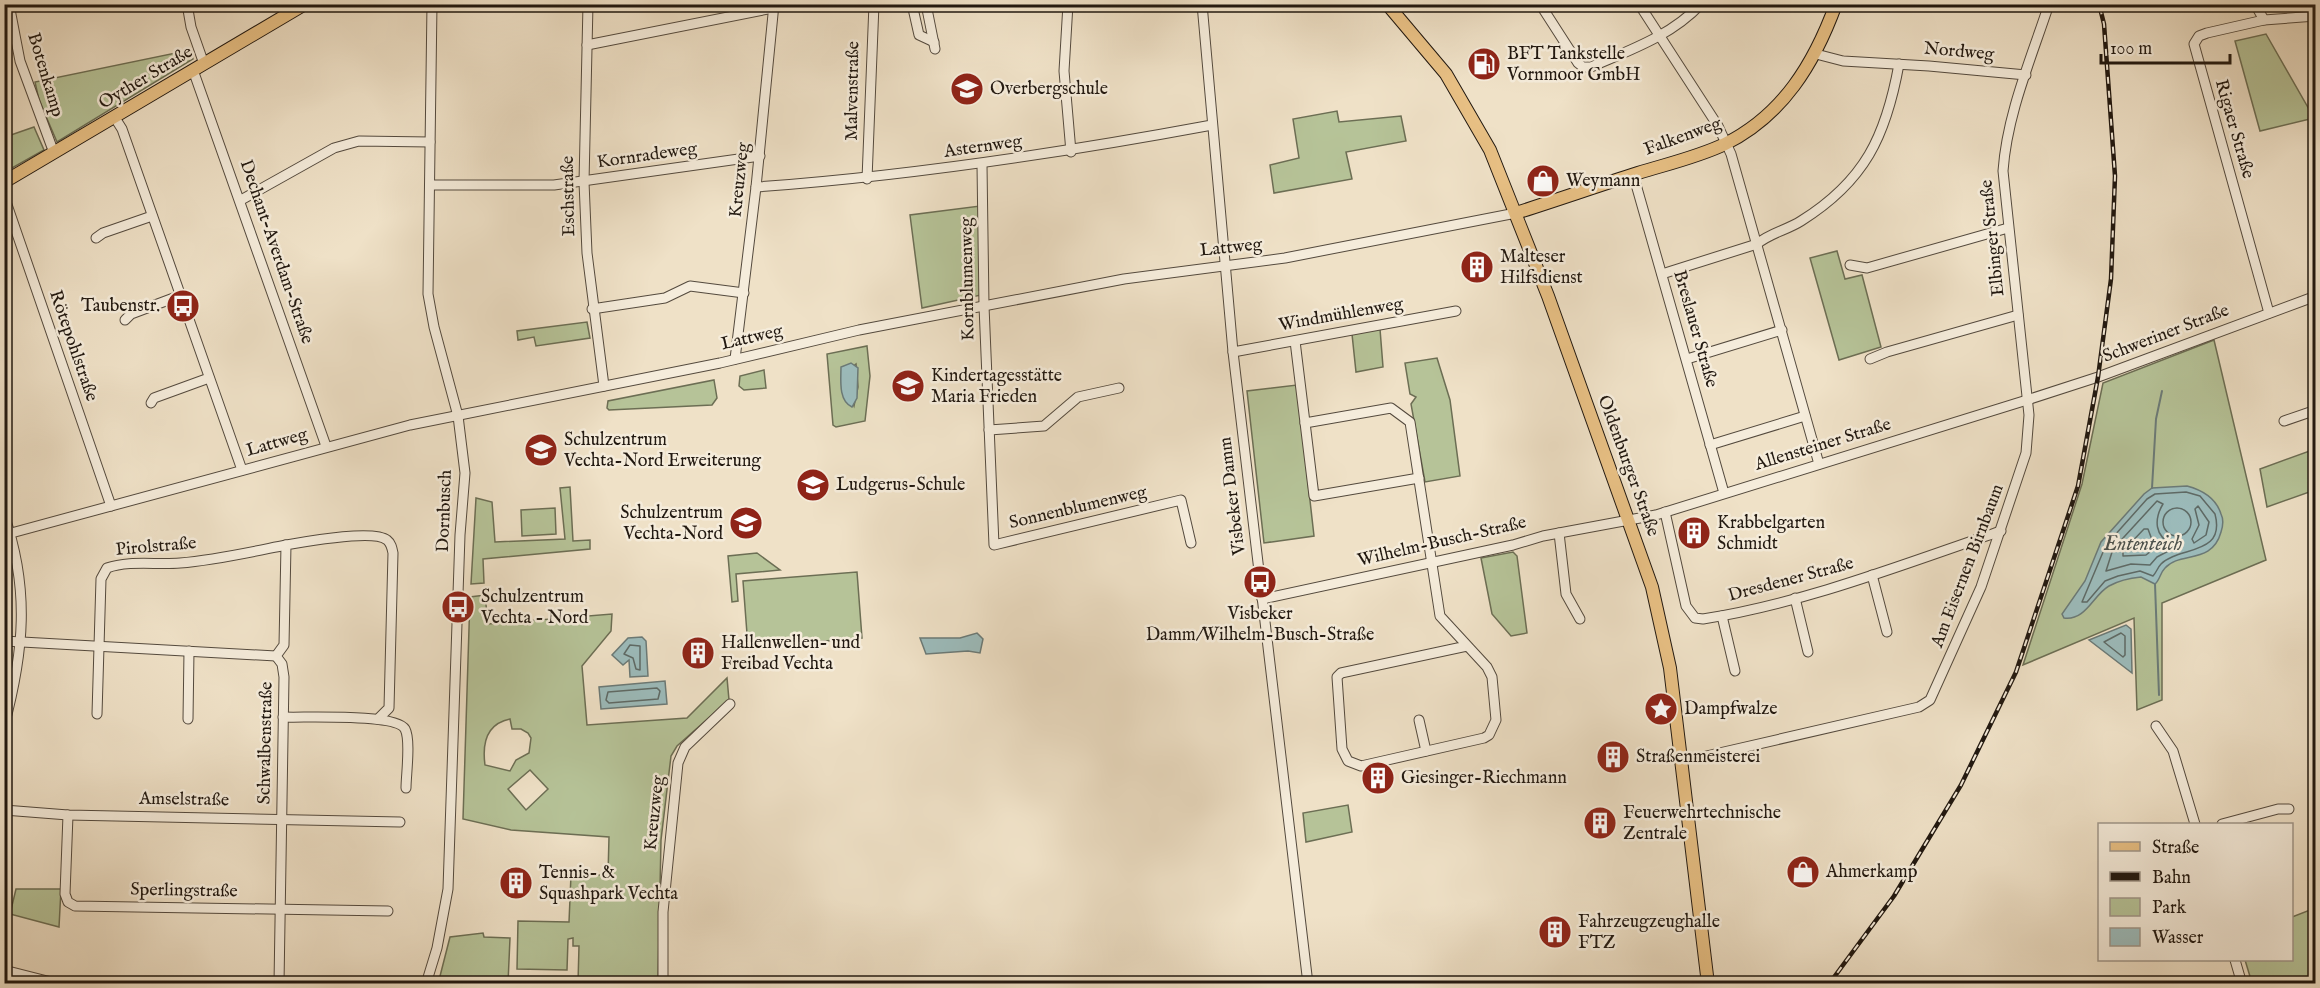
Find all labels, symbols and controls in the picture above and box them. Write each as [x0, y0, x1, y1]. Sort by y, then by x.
scale bar [2101, 27, 2230, 65]
street label: Botenkamp [21, 30, 69, 120]
street label: Nordweg [1923, 37, 1995, 67]
text: 100 m [2110, 38, 2152, 61]
street label: Oyther Straße [95, 41, 197, 115]
street label: Malvenstraße [841, 41, 865, 141]
place label: BFT Tankstelle Vornmoor GmbH [1506, 43, 1640, 87]
fuel station icon: BFT Tankstelle Vornmoor GmbH [1466, 46, 1502, 82]
school or university icon: Overbergschule [949, 71, 985, 107]
street label: Rigaer Straße [2209, 77, 2259, 181]
place label: Overbergschule [990, 78, 1108, 101]
street label: Falkenweg [1641, 112, 1725, 162]
street label: Asternweg [941, 130, 1024, 164]
street label: Kornradeweg [595, 138, 699, 174]
street label: Kreuzweg [725, 141, 755, 219]
street label: Eschstraße [557, 156, 581, 236]
street label: Dechant-Averdam-Straße [234, 157, 318, 347]
shop icon: Weymann [1525, 163, 1561, 199]
place label: Weymann [1566, 170, 1641, 193]
street label: Elbinger Straße [1975, 178, 2011, 298]
street label: Kornblumenweg [955, 217, 981, 341]
street label: Lattweg [1199, 233, 1264, 263]
place label: Malteser Hilfsdienst [1500, 246, 1583, 290]
building icon: Malteser Hilfsdienst [1459, 249, 1495, 285]
street label: Breslauer Straße [1667, 268, 1723, 390]
street label: Rötepohlstraße [43, 287, 103, 405]
bus stop icon: Taubenstr. [165, 288, 201, 324]
street label: Windmühlenweg [1277, 293, 1405, 337]
place label: Taubenstr. [81, 295, 160, 318]
street label: Schweriner Straße [2100, 299, 2232, 369]
street label: Lattweg [719, 320, 785, 356]
place label: Kindertagesstätte Maria Frieden [931, 365, 1062, 409]
school or university icon: Kindertagesstätte Maria Frieden [890, 368, 926, 404]
street label: Oldenburger Straße [1592, 392, 1664, 540]
street label: Allensteiner Straße [1751, 413, 1894, 477]
street label: Lattweg [244, 423, 311, 463]
place label: Schulzentrum Vechta-Nord Erweiterung [563, 429, 761, 473]
school or university icon: Schulzentrum Vechta-Nord Erweiterung [523, 432, 559, 468]
street label: Visbeker Damm [1214, 435, 1252, 558]
school or university icon: Ludgerus-Schule [795, 467, 831, 503]
street label: Dornbusch [432, 469, 458, 553]
place label: Ludgerus-Schule [836, 474, 965, 497]
street label: Sonnenblumenweg [1007, 481, 1149, 535]
street label: Am Eisernen Birnbaum [1926, 481, 2010, 652]
place label: Schulzentrum Vechta-Nord [620, 502, 723, 546]
school or university icon: Schulzentrum Vechta-Nord [728, 505, 764, 541]
street label: Wilhelm-Busch-Straße [1355, 511, 1529, 573]
place label: Krabbelgarten Schmidt [1717, 512, 1825, 556]
building icon: Krabbelgarten Schmidt [1676, 515, 1712, 551]
street label: Pirolstraße [115, 532, 197, 562]
water label: Ententeich [2103, 532, 2183, 557]
street label: Dresdener Straße [1726, 552, 1856, 608]
bus stop icon: Visbeker Damm/Wilhelm-Busch-Straße [1242, 564, 1278, 600]
place label: Schulzentrum Vechta - Nord [480, 586, 589, 630]
bus stop icon: Schulzentrum Vechta - Nord [440, 589, 476, 625]
place label: Visbeker Damm/Wilhelm-Busch-Straße [1146, 603, 1374, 647]
place label: Hallenwellen- und Freibad Vechta [721, 632, 861, 676]
building icon: Hallenwellen- und Freibad Vechta [680, 635, 716, 671]
street label: Schwalbenstraße [253, 681, 279, 805]
place icon: Dampfwalze [1643, 691, 1679, 727]
place label: Dampfwalze [1684, 698, 1777, 721]
building icon: Straßenmeisterei [1595, 739, 1631, 775]
place label: Straßenmeisterei [1636, 746, 1760, 769]
building icon: Giesinger-Riechmann [1360, 760, 1396, 796]
place label: Giesinger-Riechmann [1401, 767, 1567, 790]
street label: Kreuzweg [640, 774, 670, 852]
street label: Amselstraße [138, 788, 229, 812]
place label: Feuerwehrtechnische Zentrale [1623, 802, 1781, 846]
building icon: Feuerwehrtechnische Zentrale [1582, 805, 1618, 841]
legend [2098, 823, 2293, 961]
text: Straße [2152, 837, 2199, 860]
shop icon: Ahmerkamp [1785, 854, 1821, 890]
place label: Ahmerkamp [1825, 861, 1918, 884]
place label: Tennis- & Squashpark Vechta [539, 862, 678, 906]
building icon: Tennis- & Squashpark Vechta [498, 865, 534, 901]
text: Bahn [2152, 867, 2191, 890]
street label: Sperlingstraße [130, 879, 238, 903]
text: Park [2152, 897, 2187, 920]
place label: Fahrzeugzeughalle FTZ [1578, 911, 1720, 955]
building icon: Fahrzeugzeughalle FTZ [1537, 914, 1573, 950]
text: Wasser [2152, 927, 2204, 950]

